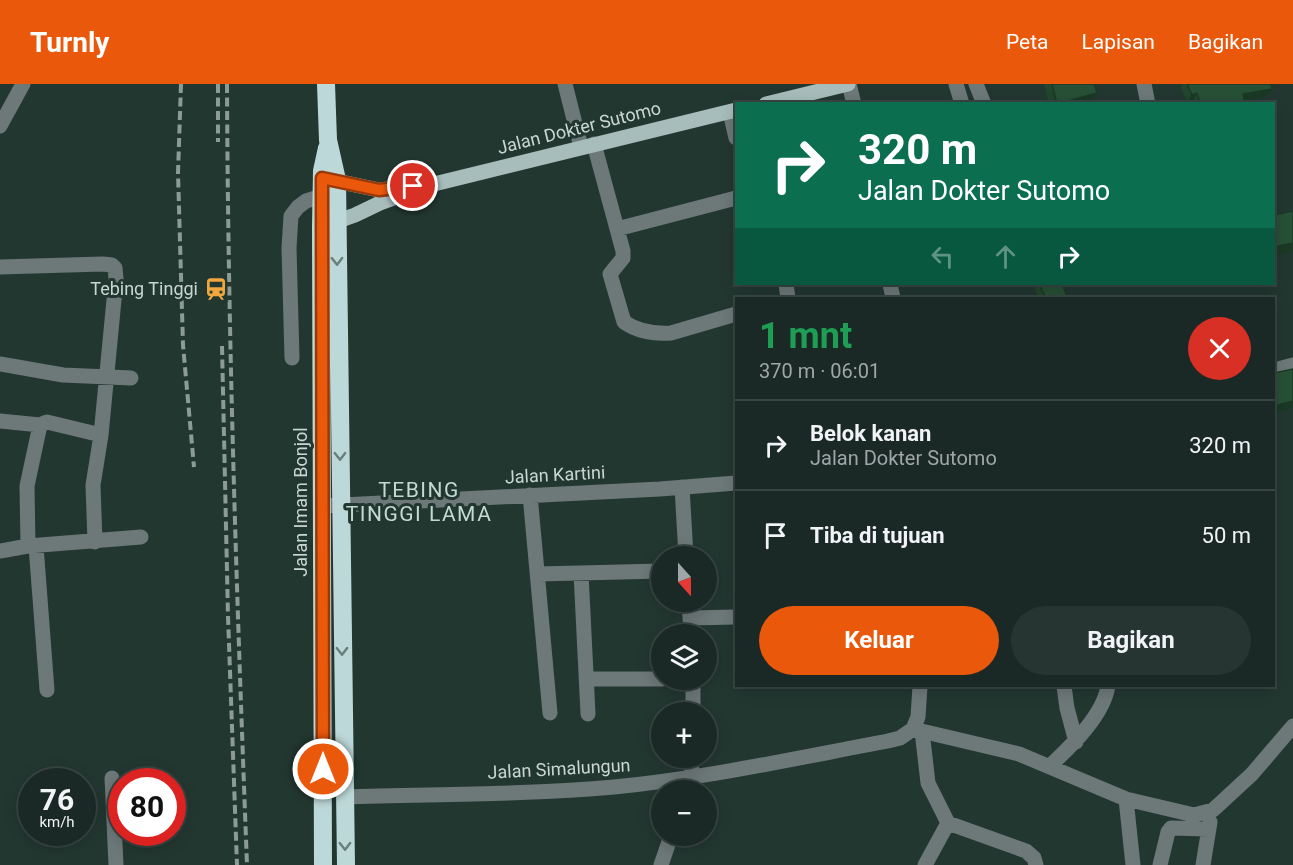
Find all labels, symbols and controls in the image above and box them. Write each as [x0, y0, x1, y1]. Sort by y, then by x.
text: Turnly [30, 26, 109, 59]
text: Peta [1006, 30, 1048, 54]
text: Lapisan [1081, 30, 1155, 54]
text: Bagikan [1188, 30, 1263, 54]
street label: Jalan Dokter Sutomo [495, 97, 663, 158]
text: 320 m [858, 125, 977, 174]
icon: right [759, 126, 837, 204]
pin [387, 160, 438, 211]
icon: arrive [396, 169, 429, 202]
text: Jalan Dokter Sutomo [858, 175, 1110, 207]
icon: left [926, 240, 959, 273]
icon: ahead [989, 240, 1022, 273]
icon: right [1052, 240, 1085, 273]
one-way arrow [331, 256, 344, 265]
station icon: Tebing Tinggi [203, 276, 229, 302]
place label: Tebing Tinggi [90, 278, 198, 299]
text: 1 mnt [759, 315, 852, 357]
button: close [1188, 317, 1251, 380]
text: 370 m · 06:01 [759, 359, 880, 383]
text: Belok kanan [810, 421, 931, 446]
street label: Jalan Imam Bonjol [290, 427, 311, 577]
icon: right [759, 429, 792, 462]
text: 320 m [1189, 433, 1251, 458]
text: Jalan Dokter Sutomo [810, 446, 997, 470]
one-way arrow [334, 451, 346, 460]
street label: Jalan Kartini [504, 461, 606, 488]
district label: TEBING TINGGI LAMA [346, 478, 492, 526]
icon: arrive [759, 519, 792, 552]
text: Tiba di tujuan [810, 523, 945, 548]
text: 50 m [1202, 523, 1251, 548]
north arrow [651, 546, 717, 612]
map controls [651, 546, 717, 846]
button: Keluar [759, 606, 999, 675]
button: Bagikan [1011, 606, 1251, 675]
button: layers [651, 624, 717, 690]
one-way arrow [336, 646, 349, 655]
button: + [651, 702, 717, 768]
position arrow [291, 737, 355, 801]
street label: Jalan Simalungun [487, 754, 631, 783]
speed limit sign: 80 [108, 768, 186, 846]
button: − [651, 780, 717, 846]
text: 76 [40, 782, 74, 817]
text: km/h [39, 813, 75, 831]
one-way arrow [339, 841, 351, 850]

